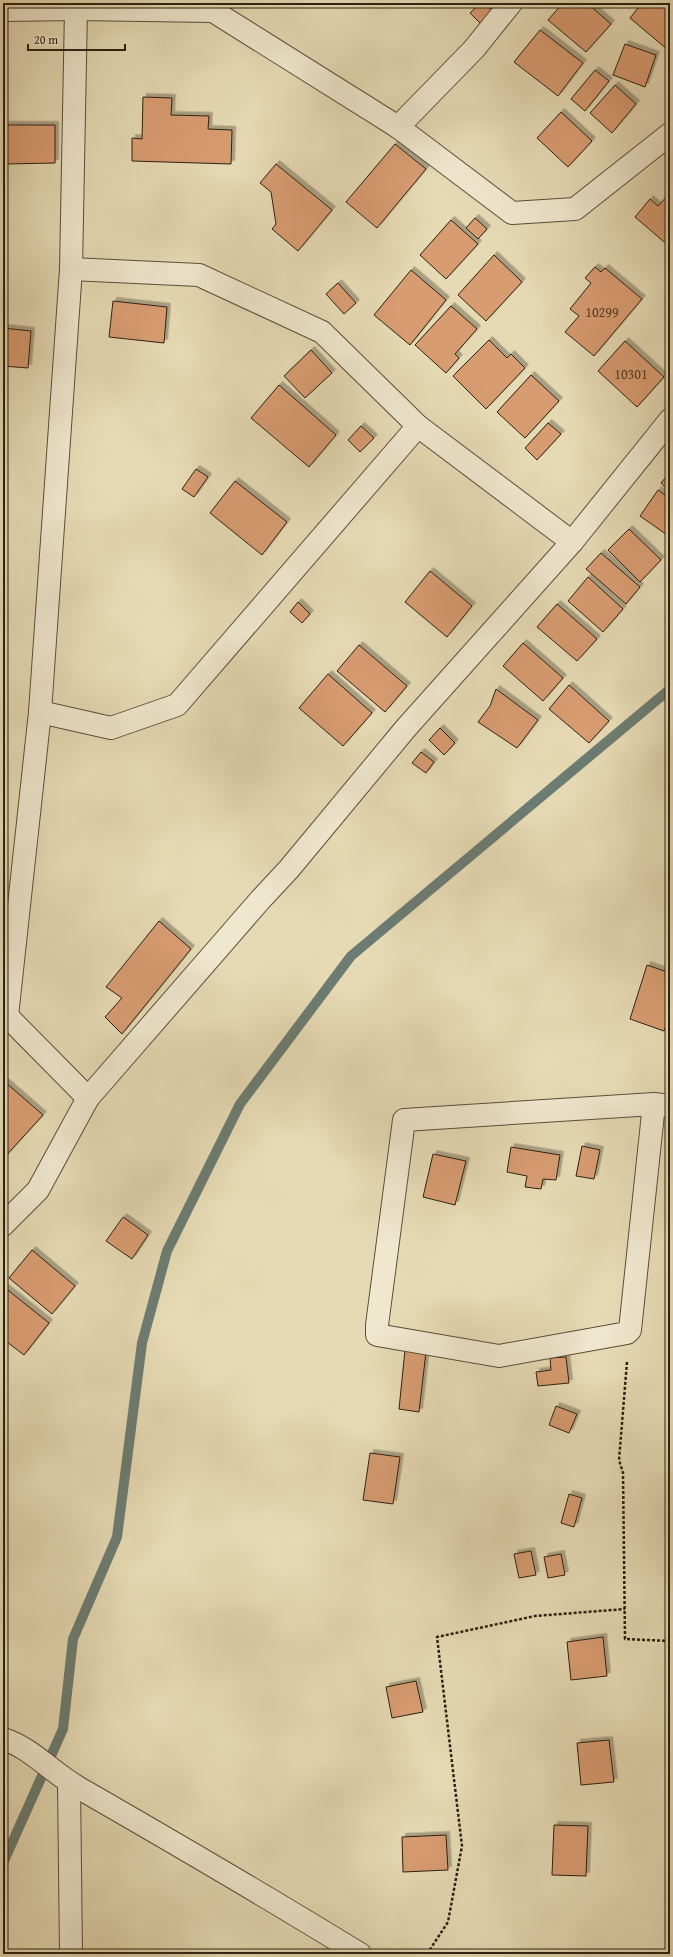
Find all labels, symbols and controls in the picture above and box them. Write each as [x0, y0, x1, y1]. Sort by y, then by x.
scale bar [28, 26, 125, 52]
text: 20 m [34, 31, 58, 48]
house number: 10299 [585, 302, 619, 322]
house number: 10301 [614, 364, 648, 384]

